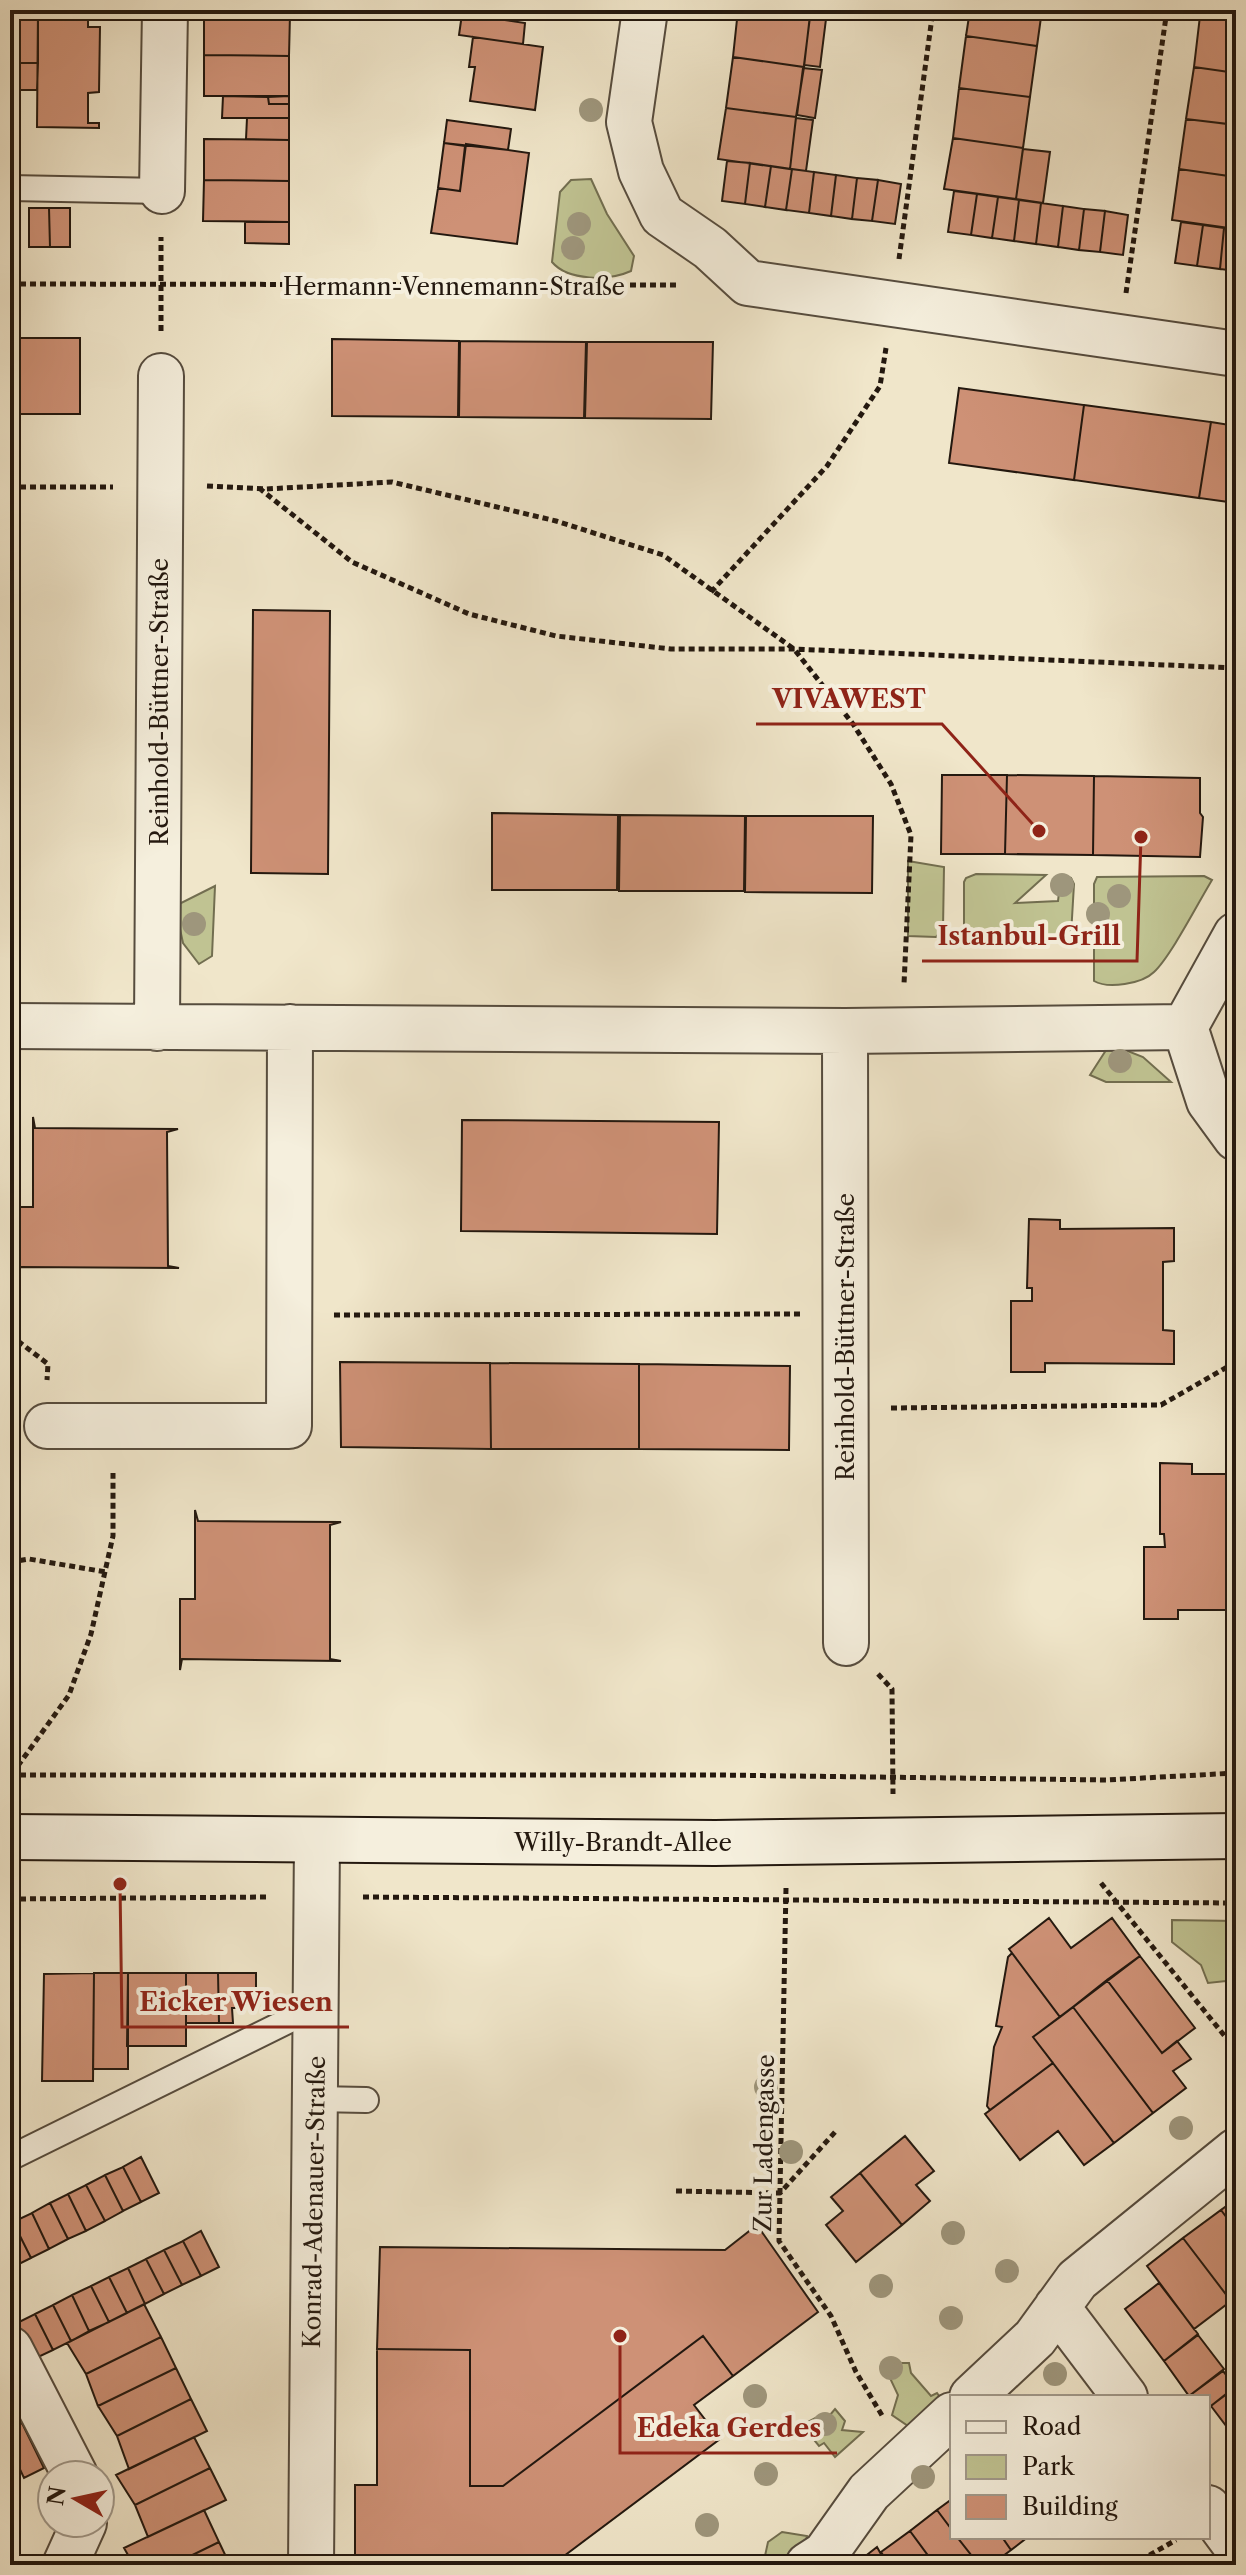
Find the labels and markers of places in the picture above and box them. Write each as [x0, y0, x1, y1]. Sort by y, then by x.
callout: VIVAWEST [756, 674, 942, 724]
callout: Istanbul-Grill [922, 911, 1137, 961]
callout: Eicker Wiesen [122, 1977, 349, 2027]
callout: Edeka Gerdes [620, 2403, 837, 2453]

